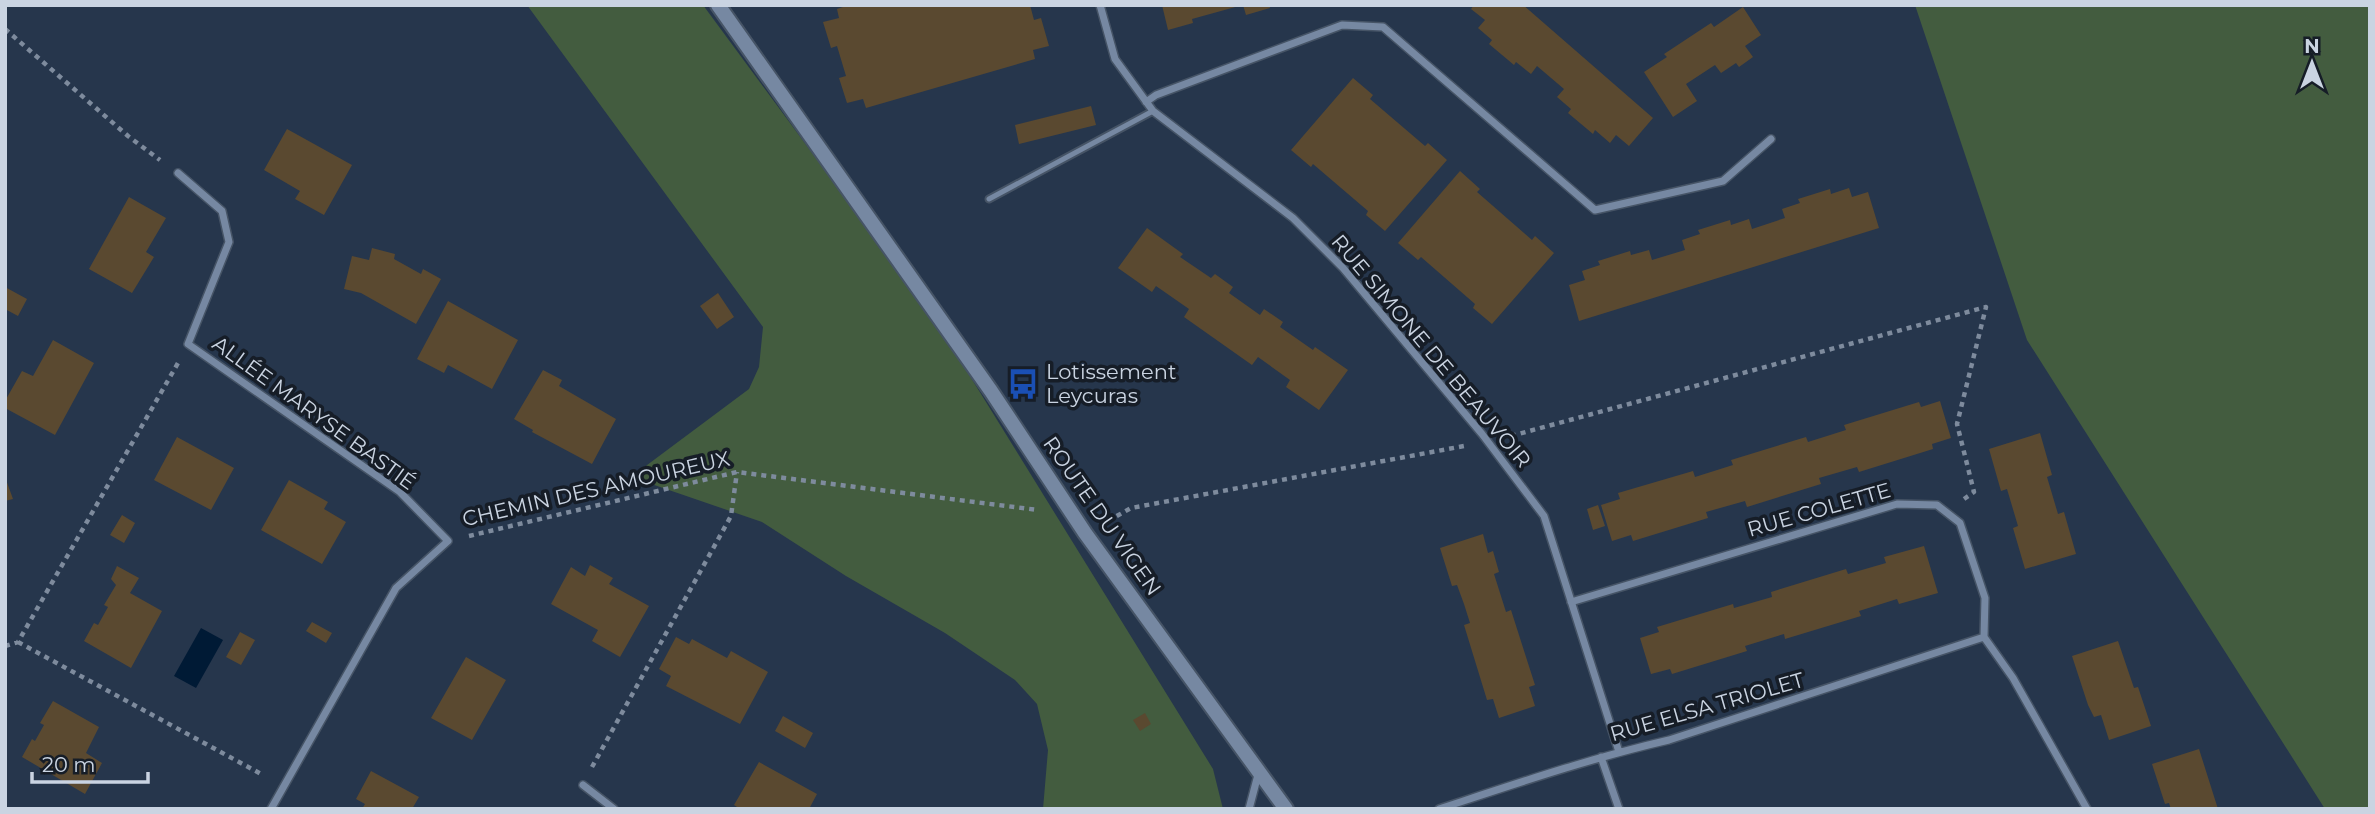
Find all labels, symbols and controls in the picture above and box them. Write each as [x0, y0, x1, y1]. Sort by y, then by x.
north arrow [2277, 28, 2347, 98]
text: N [2304, 35, 2320, 58]
street label: RUE SIMONE DE BEAUVOIR [1327, 229, 1536, 472]
street label: ALLÉE MARYSE BASTIÉ [208, 331, 421, 495]
place label: Lotissement Leycuras [1046, 359, 1176, 408]
bus stop icon: Lotissement Leycuras [1006, 367, 1040, 401]
street label: ROUTE DU VIGEN [1038, 431, 1167, 600]
street label: CHEMIN DES AMOUREUX [460, 446, 732, 531]
street label: RUE COLETTE [1744, 477, 1893, 542]
street label: RUE ELSA TRIOLET [1607, 667, 1807, 746]
scale bar [32, 740, 147, 784]
text: 20 m [42, 752, 96, 777]

